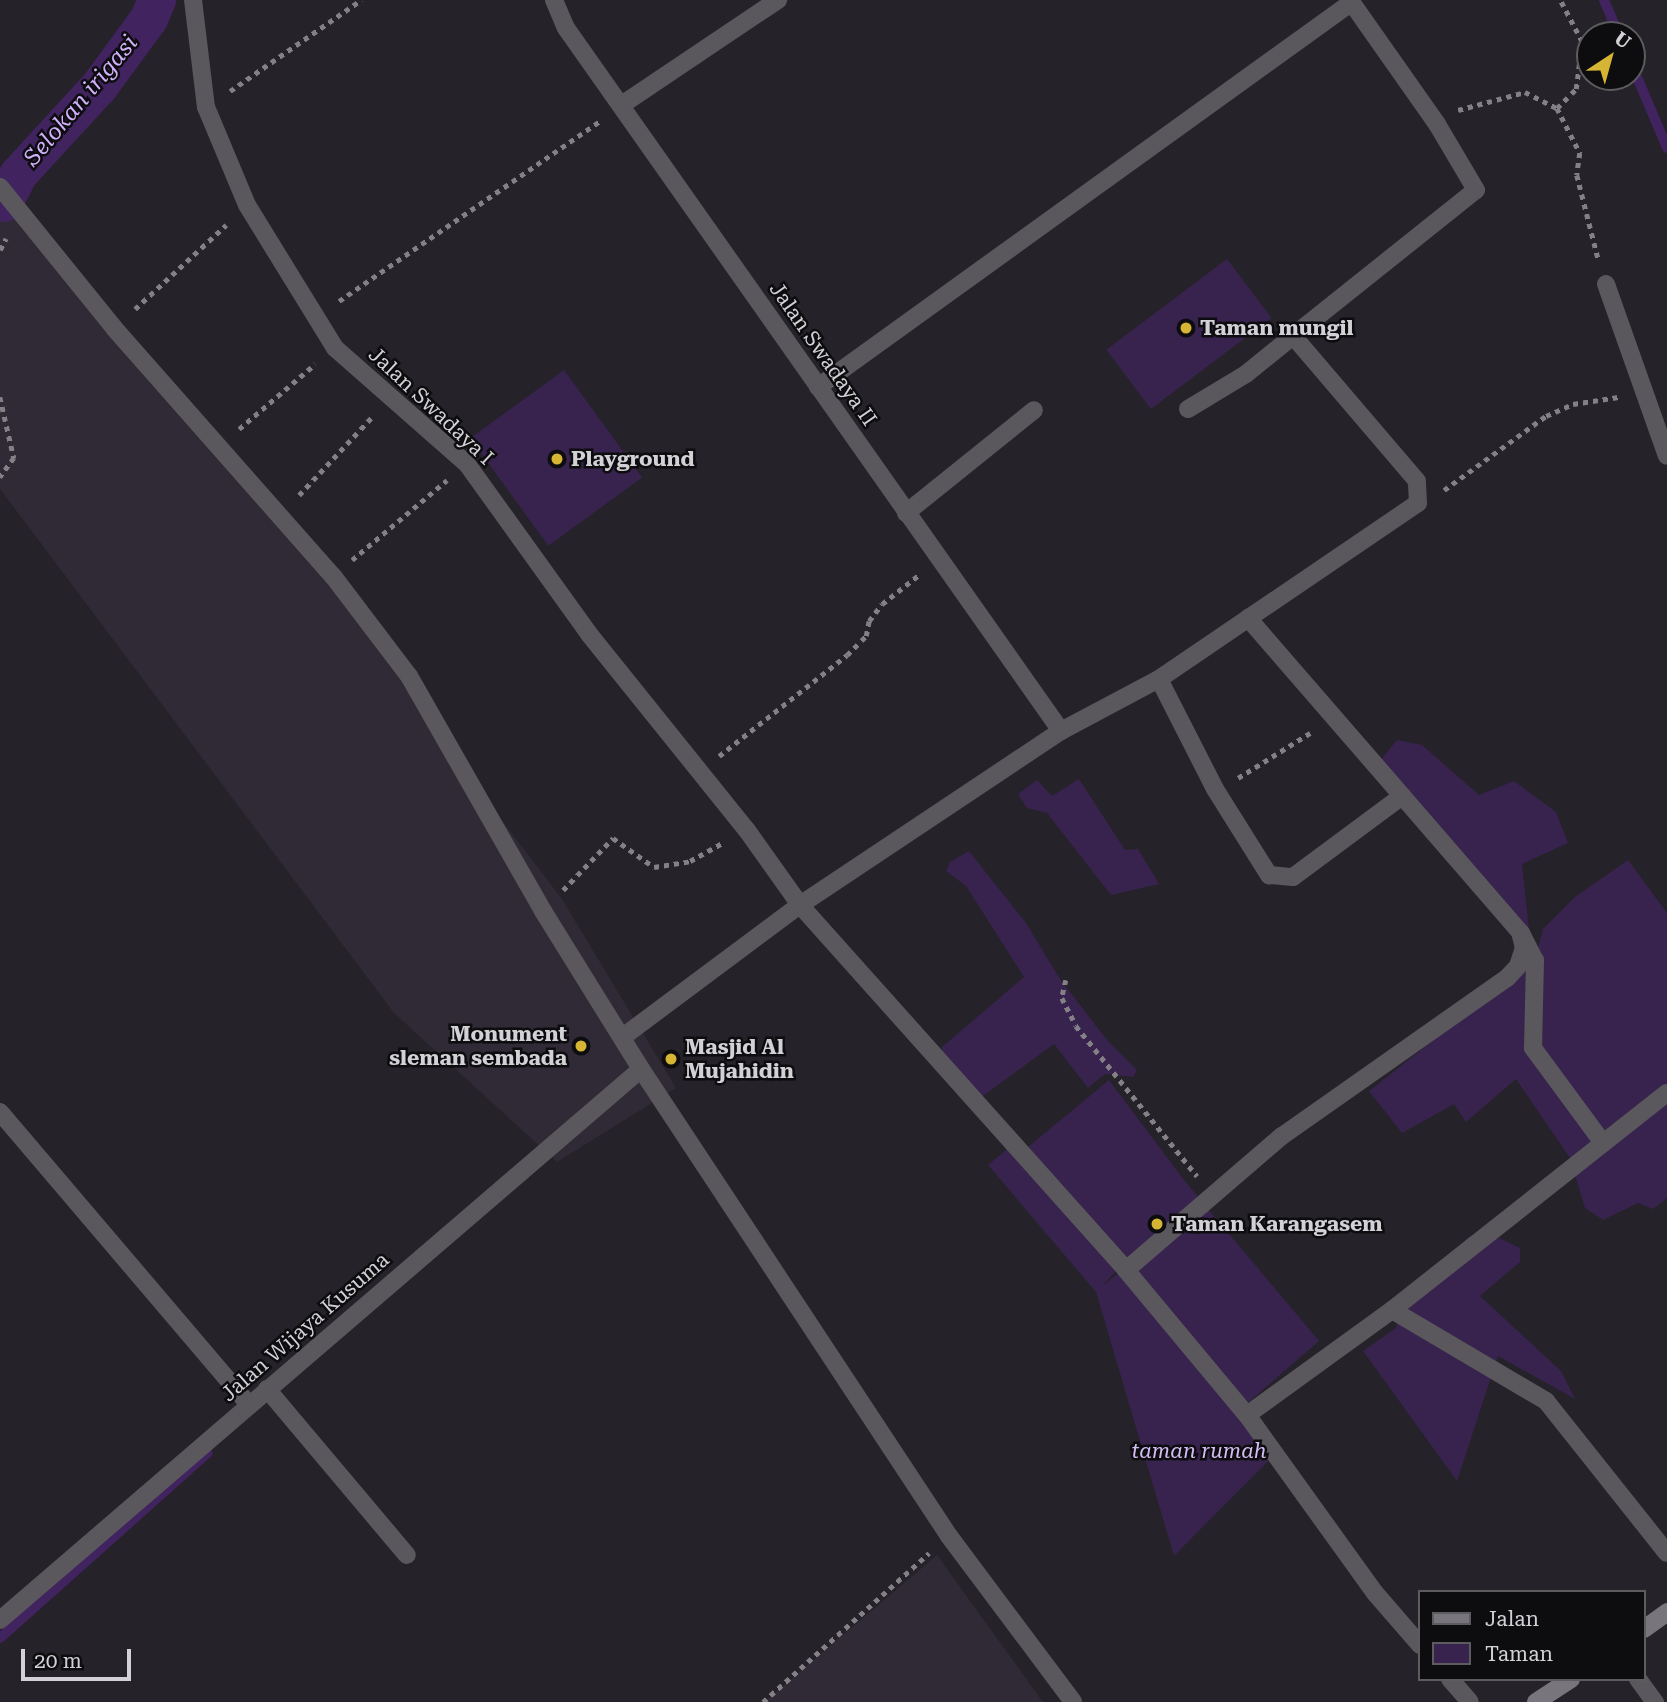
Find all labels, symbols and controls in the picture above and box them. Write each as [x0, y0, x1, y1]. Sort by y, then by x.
north arrow [1576, 21, 1646, 91]
text: U [1610, 27, 1635, 54]
water label: Selokan irigasi [18, 30, 144, 172]
street label: Jalan Swadaya II [764, 277, 882, 431]
place label: Taman mungil [1200, 315, 1353, 341]
marker: Taman mungil [1178, 320, 1194, 336]
street label: Jalan Swadaya I [363, 342, 499, 470]
place label: Playground [571, 446, 695, 472]
marker: Playground [549, 451, 565, 467]
place label: Monument sleman sembada [389, 1021, 567, 1071]
place label: Masjid Al Mujahidin [685, 1034, 794, 1084]
marker: Monument sleman sembada [573, 1038, 589, 1054]
marker: Masjid Al Mujahidin [663, 1051, 679, 1067]
place label: Taman Karangasem [1171, 1211, 1383, 1237]
marker: Taman Karangasem [1149, 1216, 1165, 1232]
street label: Jalan Wijaya Kusuma [216, 1247, 394, 1407]
park label: taman rumah [1131, 1438, 1267, 1464]
legend [1418, 1590, 1646, 1681]
text: Jalan [1485, 1607, 1539, 1631]
scale bar [24, 1636, 135, 1680]
text: Taman [1485, 1642, 1553, 1666]
text: 20 m [34, 1649, 82, 1673]

